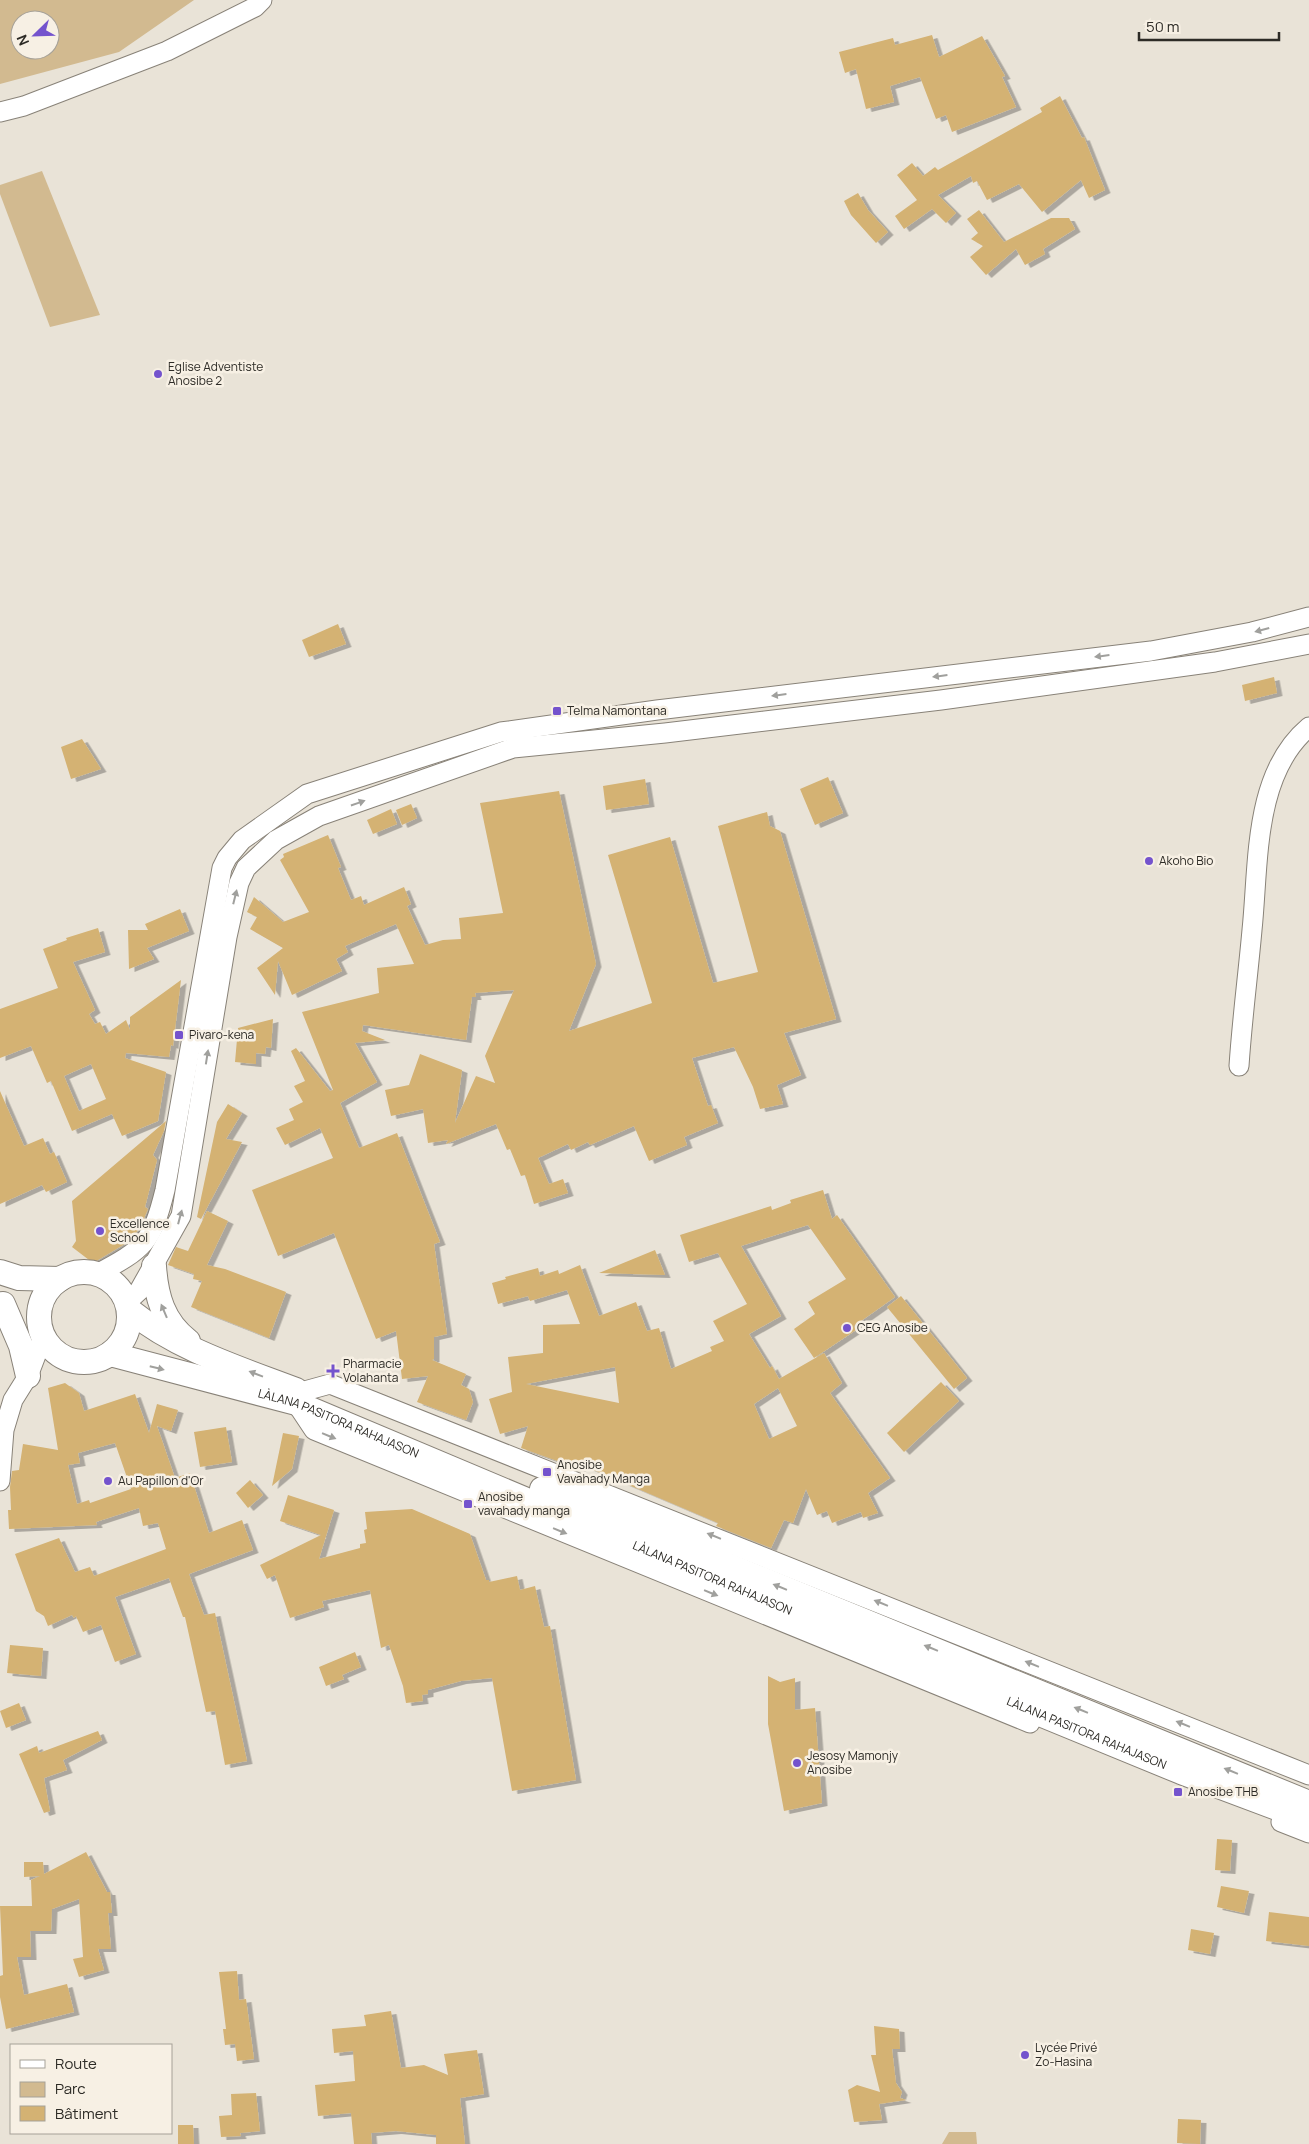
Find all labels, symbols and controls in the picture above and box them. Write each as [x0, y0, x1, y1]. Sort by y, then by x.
north arrow [10, 10, 60, 60]
scale bar [1139, 10, 1279, 42]
text: 50 m [1146, 16, 1180, 37]
text: N [12, 32, 33, 49]
place label: Eglise Adventiste Anosibe 2 [168, 358, 263, 389]
marker: Eglise Adventiste Anosibe 2 [152, 368, 164, 380]
one-way arrow [1254, 626, 1269, 634]
one-way arrow [1093, 652, 1109, 660]
one-way arrow [932, 672, 948, 680]
one-way arrow [771, 691, 787, 699]
place label: Telma Namontana [567, 702, 667, 719]
marker: Telma Namontana [551, 705, 563, 717]
one-way arrow [351, 798, 366, 806]
place label: Akoho Bio [1159, 852, 1213, 869]
marker: Akoho Bio [1143, 855, 1155, 867]
one-way arrow [231, 890, 239, 905]
place label: Pivaro-kena [189, 1026, 254, 1043]
marker: Pivaro-kena [173, 1029, 185, 1041]
one-way arrow [204, 1049, 212, 1065]
one-way arrow [176, 1210, 184, 1225]
place label: Excellence School [110, 1215, 169, 1246]
marker: Excellence School [94, 1225, 106, 1237]
one-way arrow [159, 1304, 167, 1318]
place label: CEG Anosibe [857, 1319, 928, 1336]
marker: CEG Anosibe [841, 1322, 853, 1334]
place label: Pharmacie Volahanta [343, 1355, 402, 1386]
one-way arrow [150, 1364, 165, 1372]
marker: Pharmacie Volahanta [327, 1365, 339, 1377]
one-way arrow [248, 1370, 263, 1378]
street label: LÀLANA PASITORA RAHAJASON [256, 1384, 422, 1462]
one-way arrow [322, 1433, 336, 1441]
place label: Anosibe Vavahady Manga [557, 1456, 650, 1487]
marker: Anosibe Vavahady Manga [541, 1466, 553, 1478]
place label: Au Papillon d'Or [118, 1472, 204, 1489]
marker: Au Papillon d'Or [102, 1475, 114, 1487]
place label: Anosibe vavahady manga [478, 1488, 570, 1519]
marker: Anosibe vavahady manga [462, 1498, 474, 1510]
one-way arrow [553, 1528, 567, 1536]
one-way arrow [707, 1532, 721, 1540]
street label: LÀLANA PASITORA RAHAJASON [630, 1537, 795, 1619]
one-way arrow [773, 1582, 787, 1590]
one-way arrow [704, 1589, 718, 1597]
one-way arrow [874, 1599, 888, 1607]
one-way arrow [924, 1644, 938, 1652]
one-way arrow [1025, 1659, 1039, 1667]
street label: LÀLANA PASITORA RAHAJASON [1004, 1692, 1169, 1773]
one-way arrow [1074, 1705, 1088, 1713]
one-way arrow [1175, 1720, 1190, 1727]
place label: Jesosy Mamonjy Anosibe [807, 1747, 899, 1778]
marker: Jesosy Mamonjy Anosibe [791, 1757, 803, 1769]
one-way arrow [1224, 1767, 1239, 1775]
place label: Anosibe THB [1188, 1783, 1258, 1800]
marker: Anosibe THB [1172, 1786, 1184, 1798]
place label: Lycée Privé Zo-Hasina [1035, 2039, 1097, 2070]
legend [10, 2044, 172, 2134]
marker: Lycée Privé Zo-Hasina [1019, 2049, 1031, 2061]
text: Route [55, 2053, 97, 2074]
text: Parc [55, 2078, 86, 2099]
text: Bâtiment [55, 2103, 118, 2124]

